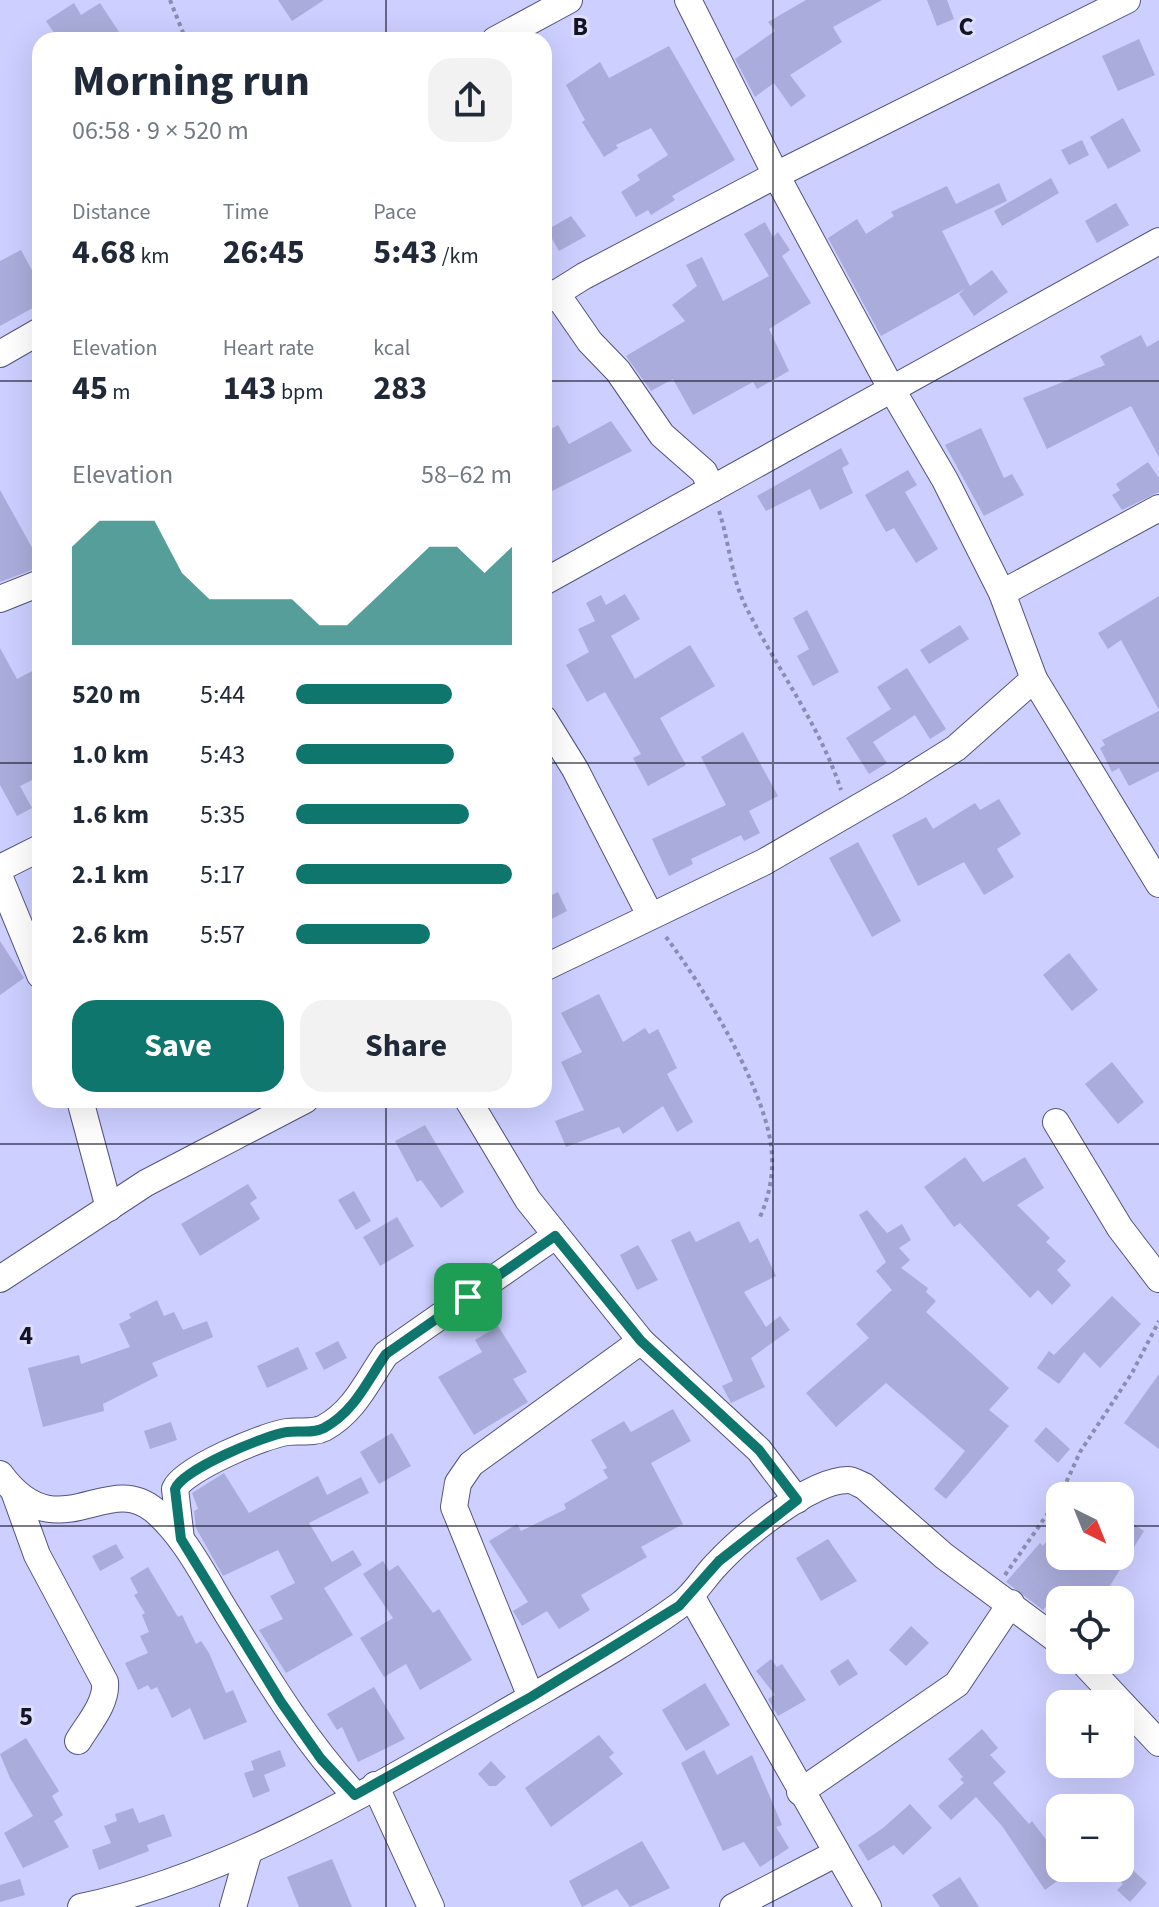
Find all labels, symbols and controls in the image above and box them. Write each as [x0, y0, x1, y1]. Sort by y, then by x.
text: B [572, 8, 588, 45]
text: C [958, 8, 974, 45]
text: Morning run [72, 50, 310, 113]
button: share [428, 58, 512, 142]
text: 06:58 · 9 × 520 m [72, 112, 249, 149]
text: Distance [72, 196, 150, 228]
text: Time [223, 196, 269, 228]
text: Pace [373, 196, 416, 228]
text: 4.68 [72, 228, 136, 277]
text: 26:45 [223, 228, 305, 277]
text: 5:43 [373, 228, 437, 277]
text: km [136, 240, 170, 272]
text: /km [437, 240, 479, 272]
text: Elevation [72, 332, 158, 364]
text: Heart rate [223, 332, 314, 364]
text: kcal [373, 332, 410, 364]
text: 45 [72, 364, 108, 413]
text: 143 [223, 364, 277, 413]
text: 283 [373, 364, 427, 413]
text: m [108, 376, 131, 408]
text: bpm [277, 376, 324, 408]
text: Elevation [72, 456, 173, 493]
text: 58–62 m [421, 456, 512, 493]
text: 520 m [72, 676, 141, 713]
text: 5:44 [200, 676, 245, 713]
text: 1.0 km [72, 736, 149, 773]
text: 5:43 [200, 736, 245, 773]
text: 1.6 km [72, 796, 149, 833]
text: 5:35 [200, 796, 245, 833]
text: 2.1 km [72, 856, 149, 893]
text: 5:17 [200, 856, 245, 893]
text: 2.6 km [72, 916, 149, 953]
text: 5:57 [200, 916, 245, 953]
button: Save [72, 1000, 284, 1092]
button: Share [300, 1000, 512, 1092]
pin [434, 1263, 502, 1331]
icon: arrive [446, 1275, 490, 1319]
text: 4 [19, 1317, 33, 1354]
north arrow [1046, 1482, 1134, 1570]
map controls [1046, 1482, 1134, 1882]
button: locate [1046, 1586, 1134, 1674]
button: + [1046, 1690, 1134, 1778]
text: 5 [19, 1698, 33, 1735]
button: − [1046, 1794, 1134, 1882]

